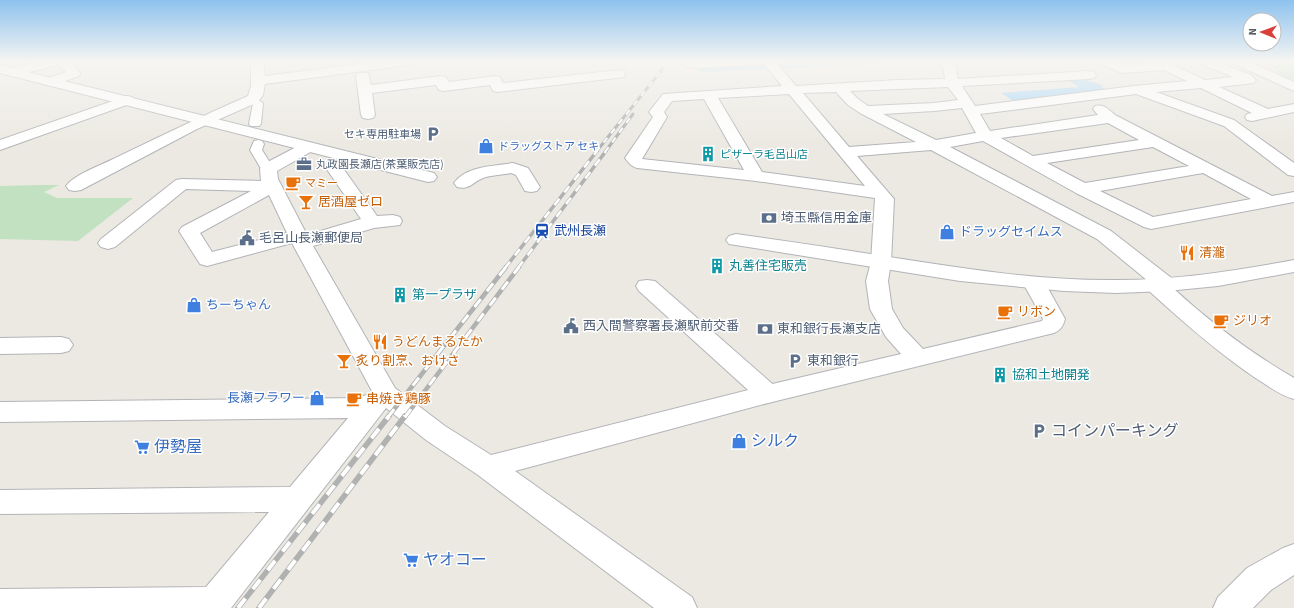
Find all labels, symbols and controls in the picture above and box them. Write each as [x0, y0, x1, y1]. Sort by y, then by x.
north arrow [1242, 12, 1282, 52]
text: N [1245, 28, 1260, 36]
parking icon: セキ専用駐車場 [424, 125, 442, 143]
place label: セキ専用駐車場 [344, 127, 421, 142]
shop icon: ドラッグストア セキ [477, 137, 495, 155]
place label: ドラッグストア セキ [498, 139, 599, 154]
building icon: ピザーラ毛呂山店 [699, 145, 717, 163]
place label: ピザーラ毛呂山店 [720, 147, 808, 162]
office icon: 丸政園長瀬店(茶葉販売店) [295, 155, 313, 173]
place label: 丸政園長瀬店(茶葉販売店) [316, 157, 444, 172]
cafe icon: マミー [284, 174, 302, 192]
place label: マミー [305, 176, 338, 191]
bar icon: 居酒屋ゼロ [297, 193, 315, 211]
place label: 居酒屋ゼロ [318, 193, 383, 211]
bank icon: 埼玉縣信用金庫 [760, 209, 778, 227]
place label: 埼玉縣信用金庫 [781, 209, 872, 227]
station icon: 武州長瀬 [533, 222, 551, 240]
place label: 武州長瀬 [554, 222, 606, 240]
shop icon: ドラッグセイムス [938, 223, 956, 241]
place label: ドラッグセイムス [959, 223, 1063, 241]
public building icon: 毛呂山長瀬郵便局 [238, 229, 256, 247]
place label: 毛呂山長瀬郵便局 [259, 229, 363, 247]
restaurant icon: 清瀧 [1178, 244, 1196, 262]
place label: 清瀧 [1199, 244, 1225, 262]
building icon: 丸善住宅販売 [708, 257, 726, 275]
place label: 丸善住宅販売 [729, 257, 807, 275]
building icon: 第一プラザ [391, 286, 409, 304]
place label: 第一プラザ [412, 286, 477, 304]
shop icon: ちーちゃん [185, 296, 203, 314]
place label: ちーちゃん [206, 296, 271, 314]
cafe icon: リボン [996, 303, 1014, 321]
place label: リボン [1017, 303, 1056, 321]
cafe icon: ジリオ [1212, 312, 1230, 330]
place label: ジリオ [1233, 312, 1272, 330]
public building icon: 西入間警察署長瀬駅前交番 [562, 317, 580, 335]
place label: 西入間警察署長瀬駅前交番 [583, 317, 739, 335]
bank icon: 東和銀行長瀬支店 [756, 320, 774, 338]
place label: 東和銀行長瀬支店 [777, 320, 881, 338]
restaurant icon: うどんまるたか [371, 333, 389, 351]
place label: うどんまるたか [392, 333, 483, 351]
bar icon: 炙り割烹、おけさ [335, 352, 353, 370]
place label: 炙り割烹、おけさ [356, 352, 460, 370]
parking icon: 東和銀行 [786, 352, 804, 370]
place label: 東和銀行 [807, 352, 859, 370]
building icon: 協和土地開発 [991, 366, 1009, 384]
place label: 協和土地開発 [1012, 366, 1090, 384]
place label: 長瀬フラワー [227, 389, 305, 407]
shop icon: 長瀬フラワー [308, 389, 326, 407]
cafe icon: 串焼き鶏豚 [345, 390, 363, 408]
place label: 串焼き鶏豚 [366, 390, 431, 408]
place label: コインパーキング [1051, 420, 1179, 442]
parking icon: コインパーキング [1030, 422, 1048, 440]
place label: シルク [751, 430, 799, 452]
shop icon: シルク [730, 432, 748, 450]
place label: 伊勢屋 [154, 436, 202, 458]
supermarket icon: 伊勢屋 [133, 438, 151, 456]
place label: ヤオコー [423, 549, 487, 571]
supermarket icon: ヤオコー [402, 551, 420, 569]

